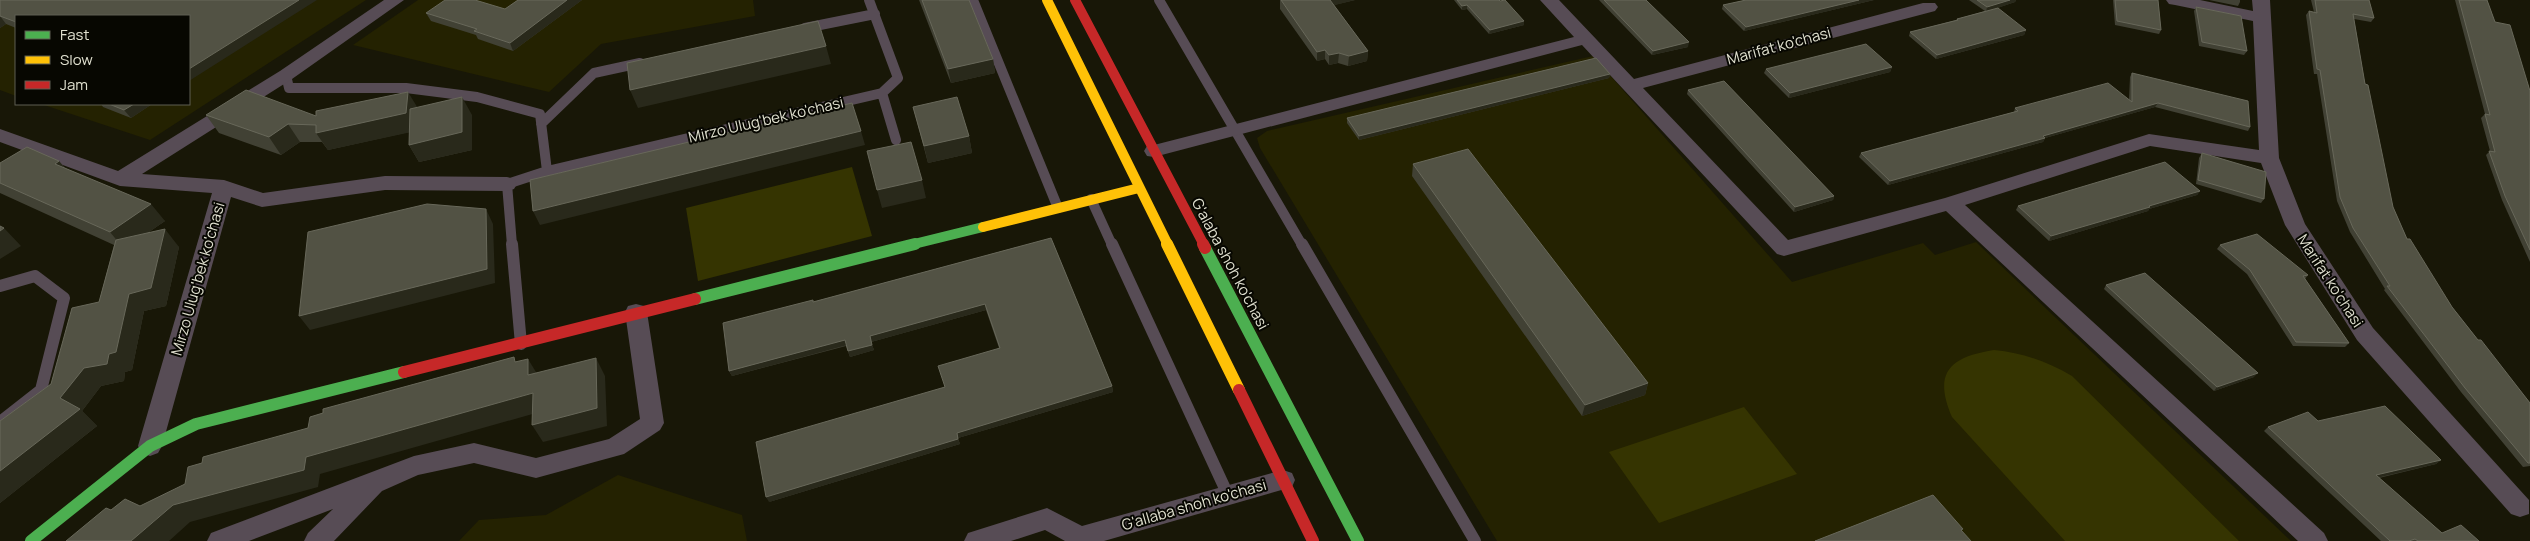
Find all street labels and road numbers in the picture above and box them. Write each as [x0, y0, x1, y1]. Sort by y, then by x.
street label: Marifat ko'chasi [1724, 22, 1833, 70]
street label: Mirzo Ulug'bek ko'chasi [686, 91, 846, 148]
street label: G'alaba shoh ko'chasi [1187, 194, 1274, 333]
street label: Mirzo Ulug'bek ko'chasi [166, 200, 229, 358]
street label: Marifat ko'chasi [2292, 230, 2368, 331]
street label: G'allaba shoh ko'chasi [1119, 474, 1269, 535]

